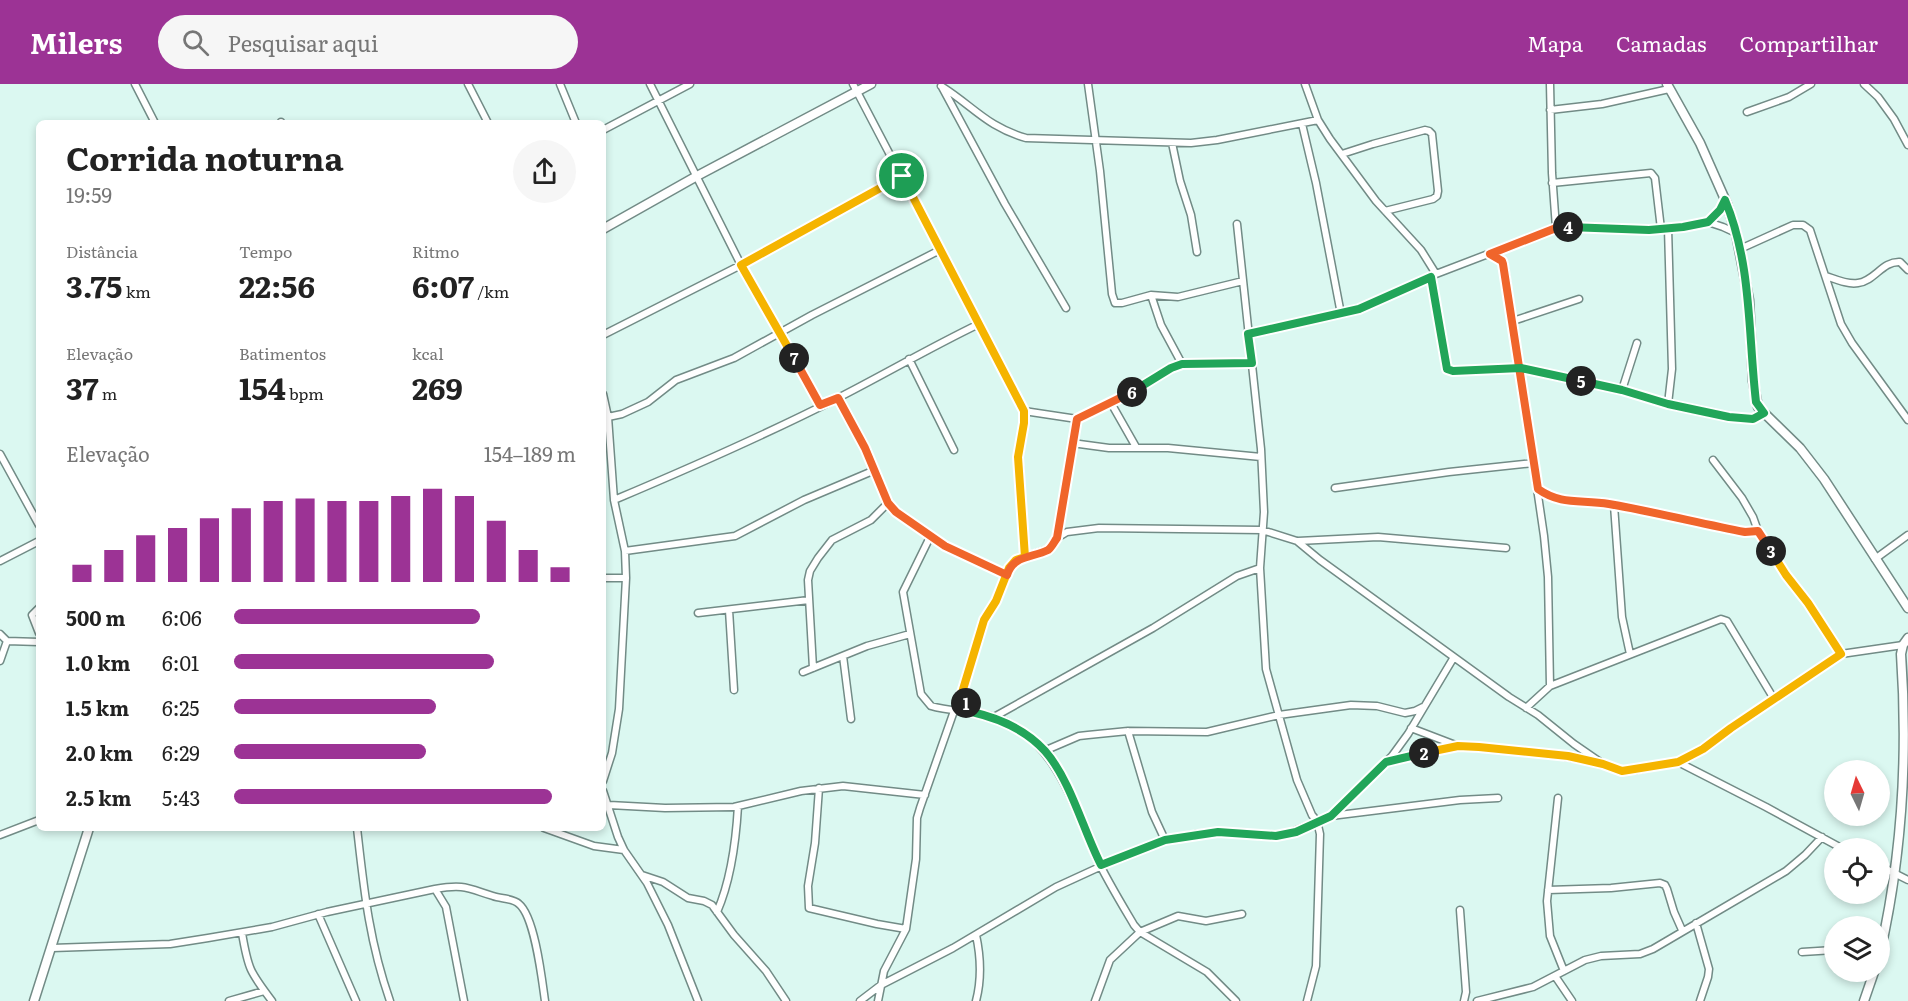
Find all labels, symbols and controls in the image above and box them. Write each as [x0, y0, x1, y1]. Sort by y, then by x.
search box [158, 15, 578, 69]
text: Milers [30, 21, 122, 63]
icon: search [179, 26, 212, 59]
text: Pesquisar aqui [227, 26, 378, 59]
text: Mapa [1527, 27, 1583, 58]
text: Camadas [1616, 27, 1707, 58]
text: Compartilhar [1740, 27, 1878, 58]
text: Corrida noturna [66, 132, 344, 181]
button: share [513, 140, 576, 203]
pin [876, 150, 927, 201]
icon: arrive [885, 159, 918, 192]
text: 19:59 [66, 179, 112, 209]
pin: 4 [1553, 212, 1583, 242]
text: 4 [1563, 215, 1573, 239]
text: Distância [66, 239, 138, 263]
text: Tempo [239, 239, 292, 263]
text: Ritmo [412, 239, 459, 263]
text: 3.75 [66, 263, 122, 307]
text: 22:56 [239, 263, 315, 307]
text: 6:07 [412, 263, 474, 307]
text: km [122, 279, 151, 303]
text: /km [474, 279, 509, 303]
text: Elevação [66, 341, 133, 365]
text: Batimentos [239, 341, 326, 365]
text: kcal [412, 341, 444, 365]
pin: 7 [779, 343, 809, 373]
text: 7 [790, 346, 798, 370]
text: 37 [66, 365, 98, 409]
text: 154 [239, 365, 286, 409]
text: 269 [412, 365, 463, 409]
pin: 5 [1566, 366, 1596, 396]
text: 5 [1577, 369, 1585, 393]
pin: 6 [1117, 377, 1147, 407]
text: 6 [1127, 380, 1137, 404]
text: m [98, 381, 117, 405]
text: bpm [286, 381, 324, 405]
text: Elevação [66, 438, 150, 468]
text: 154–189 m [484, 438, 576, 468]
pin: 3 [1756, 536, 1786, 566]
text: 3 [1767, 539, 1775, 563]
text: 500 m [66, 602, 125, 632]
text: 6:06 [162, 602, 202, 632]
text: 1.0 km [66, 647, 131, 677]
text: 6:01 [162, 647, 199, 677]
pin: 1 [951, 688, 981, 718]
text: 1 [963, 691, 969, 715]
text: 1.5 km [66, 692, 129, 722]
text: 6:25 [162, 692, 200, 722]
text: 2.0 km [66, 737, 133, 767]
text: 6:29 [162, 737, 200, 767]
pin: 2 [1409, 738, 1439, 768]
text: 2 [1420, 741, 1428, 765]
north arrow [1824, 760, 1890, 826]
map controls [1824, 760, 1890, 982]
text: 2.5 km [66, 782, 132, 812]
text: 5:43 [162, 782, 200, 812]
button: locate [1824, 838, 1890, 904]
button: layers [1824, 916, 1890, 982]

